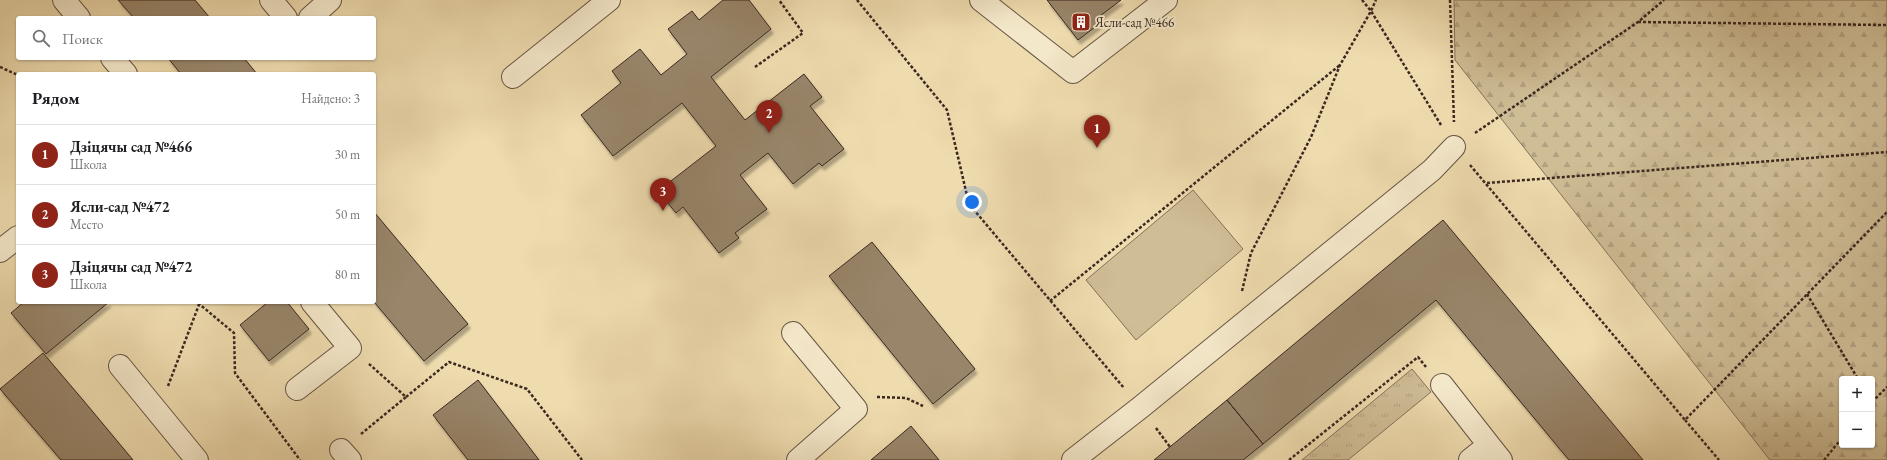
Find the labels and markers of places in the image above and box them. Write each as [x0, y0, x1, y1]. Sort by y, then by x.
building icon: Ясли-сад №466 [1070, 11, 1092, 33]
place label: Ясли-сад №466 [1094, 14, 1174, 31]
pin: 2 [756, 100, 782, 133]
pin: 1 [1084, 115, 1110, 148]
pin: 3 [650, 178, 676, 211]

